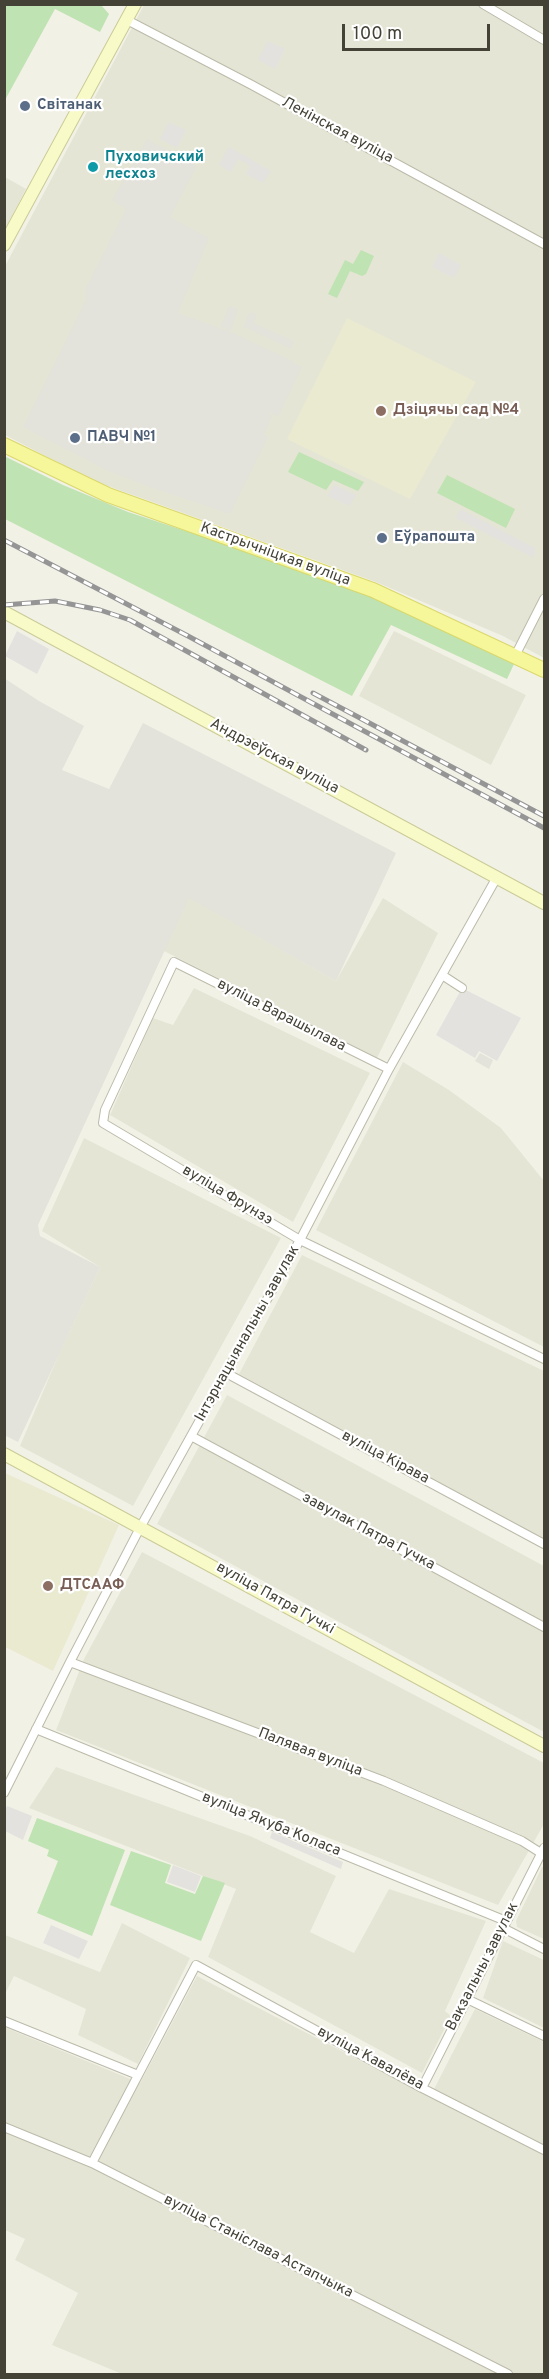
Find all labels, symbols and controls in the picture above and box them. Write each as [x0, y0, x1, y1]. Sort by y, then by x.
scale bar [345, 12, 494, 50]
text: 100 m [353, 23, 402, 46]
street label: Ленінская вуліца [278, 94, 396, 168]
place label: Світанак [37, 97, 102, 115]
marker: Світанак [18, 99, 32, 113]
place label: Пуховичский лесхоз [105, 149, 204, 184]
marker: Пуховичский лесхоз [86, 160, 100, 174]
place label: Дзіцячы сад №4 [393, 402, 519, 420]
marker: Дзіцячы сад №4 [374, 404, 388, 418]
place label: ПАВЧ №1 [87, 429, 156, 447]
marker: ПАВЧ №1 [68, 431, 82, 445]
street label: Кастрычніцкая вуліца [198, 519, 352, 591]
place label: Еўрапошта [394, 529, 475, 547]
marker: Еўрапошта [375, 531, 389, 545]
street label: Андрэеўская вуліца [207, 715, 341, 799]
street label: вуліца Варашылава [214, 976, 348, 1056]
street label: вуліца Фрунзэ [178, 1162, 276, 1230]
street label: Інтэрнацыянальны завулак [192, 1243, 304, 1425]
street label: вуліца Кірава [338, 1427, 432, 1489]
street label: завулак Пятра Гучка [298, 1489, 438, 1575]
street label: вуліца Пятра Гучкі [213, 1559, 337, 1639]
place label: ДТСААФ [60, 1577, 124, 1595]
marker: ДТСААФ [41, 1579, 55, 1593]
street label: Палявая вуліца [255, 1725, 365, 1781]
street label: вуліца Якуба Коласа [199, 1789, 343, 1861]
street label: Вакзальны завулак [443, 1900, 523, 2034]
street label: вуліца Кавалёва [314, 2023, 426, 2095]
street label: вуліца Станіслава Астапчыка [160, 2191, 356, 2303]

